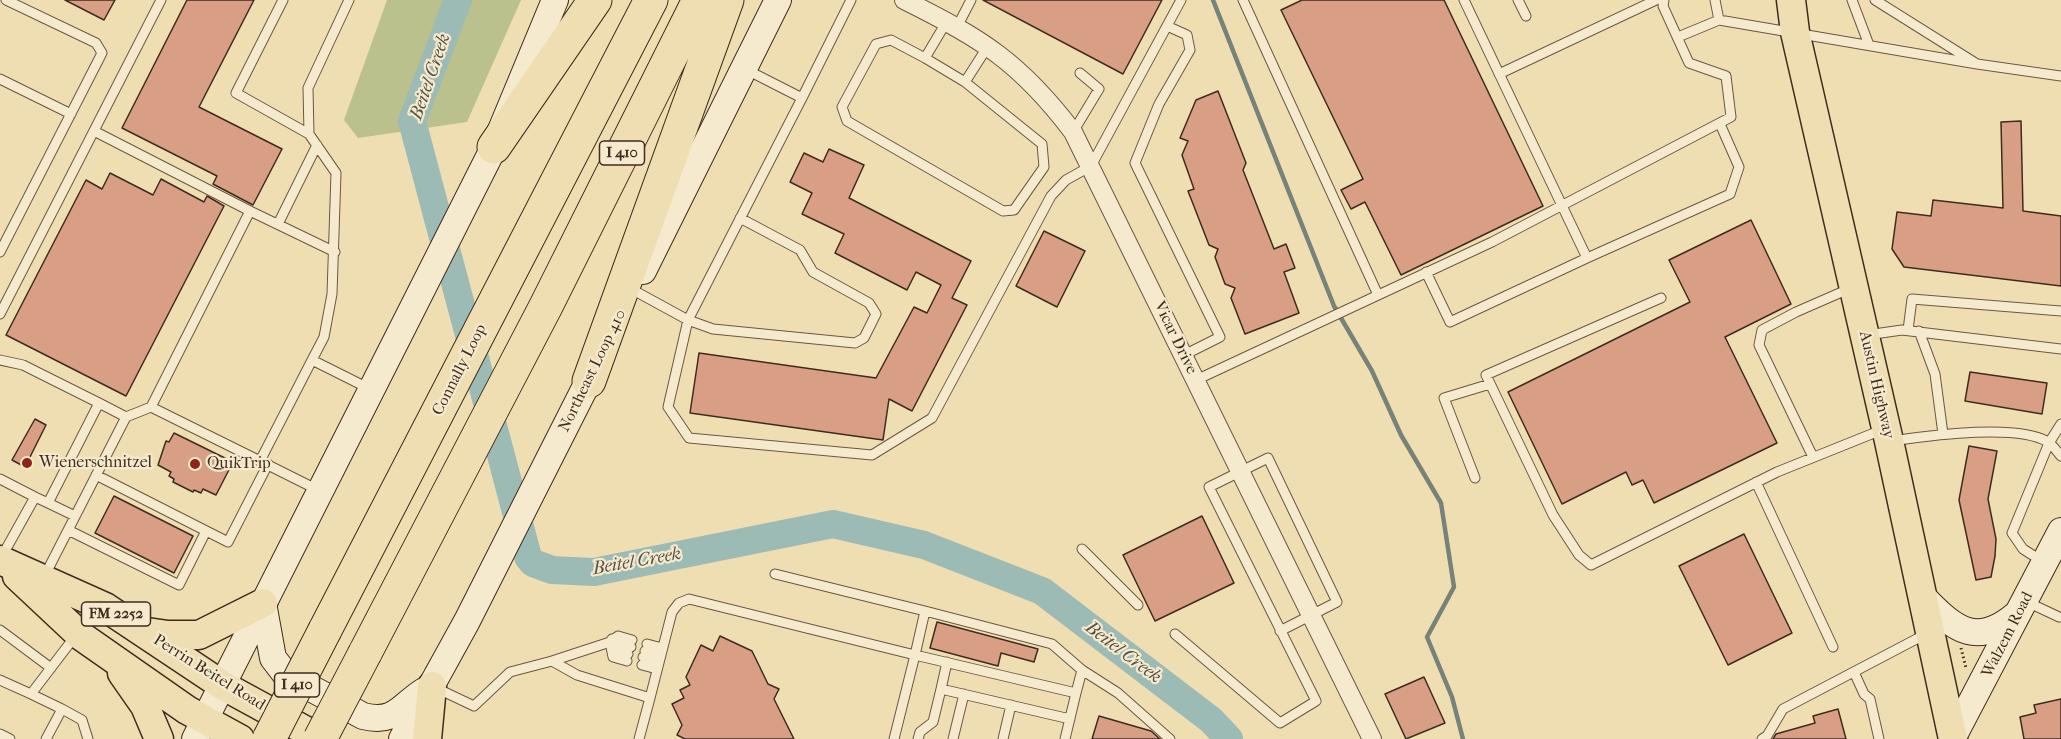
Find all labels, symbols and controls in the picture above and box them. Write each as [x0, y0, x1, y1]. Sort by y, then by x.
water label: Beitel Creek [406, 31, 456, 123]
road number: I 410 [600, 141, 644, 165]
street label: Vicar Drive [1149, 298, 1201, 378]
street label: Northeast Loop 410 [555, 307, 631, 435]
street label: Connally Loop [429, 321, 491, 419]
street label: Austin Highway [1854, 329, 1898, 441]
place label: Wienerschnitzel [39, 453, 152, 473]
place label: QuikTrip [207, 454, 271, 474]
marker: Wienerschnitzel [20, 456, 34, 470]
marker: QuikTrip [188, 457, 202, 471]
water label: Beitel Creek [591, 544, 683, 580]
street label: Walzem Road [1978, 589, 2038, 681]
road number: FM 2252 [82, 602, 150, 626]
water label: Beitel Creek [1081, 617, 1165, 689]
street label: Perrin Beitel Road [150, 631, 268, 715]
road number: I 410 [274, 673, 320, 697]

